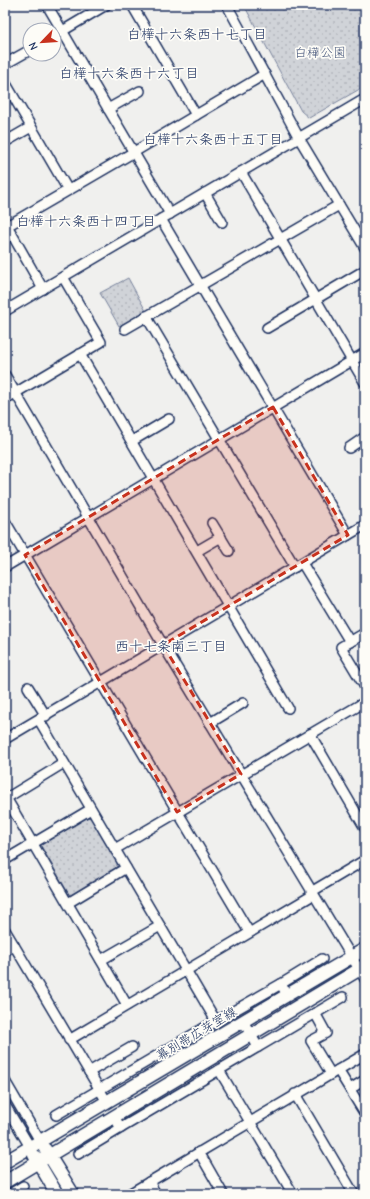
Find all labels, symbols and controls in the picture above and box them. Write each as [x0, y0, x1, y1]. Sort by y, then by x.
north arrow [22, 22, 62, 62]
district label: 白樺十六条西十七丁目 [127, 26, 267, 43]
text: N [26, 40, 41, 52]
park label: 白樺公園 [294, 45, 346, 60]
district label: 白樺十六条西十六丁目 [59, 65, 199, 82]
district label: 白樺十六条西十五丁目 [143, 131, 283, 148]
district label: 白樺十六条西十四丁目 [16, 213, 156, 230]
district label: 西十七条南三丁目 [115, 638, 227, 655]
street label: 幕別帯広芽室線 [153, 1003, 240, 1063]

